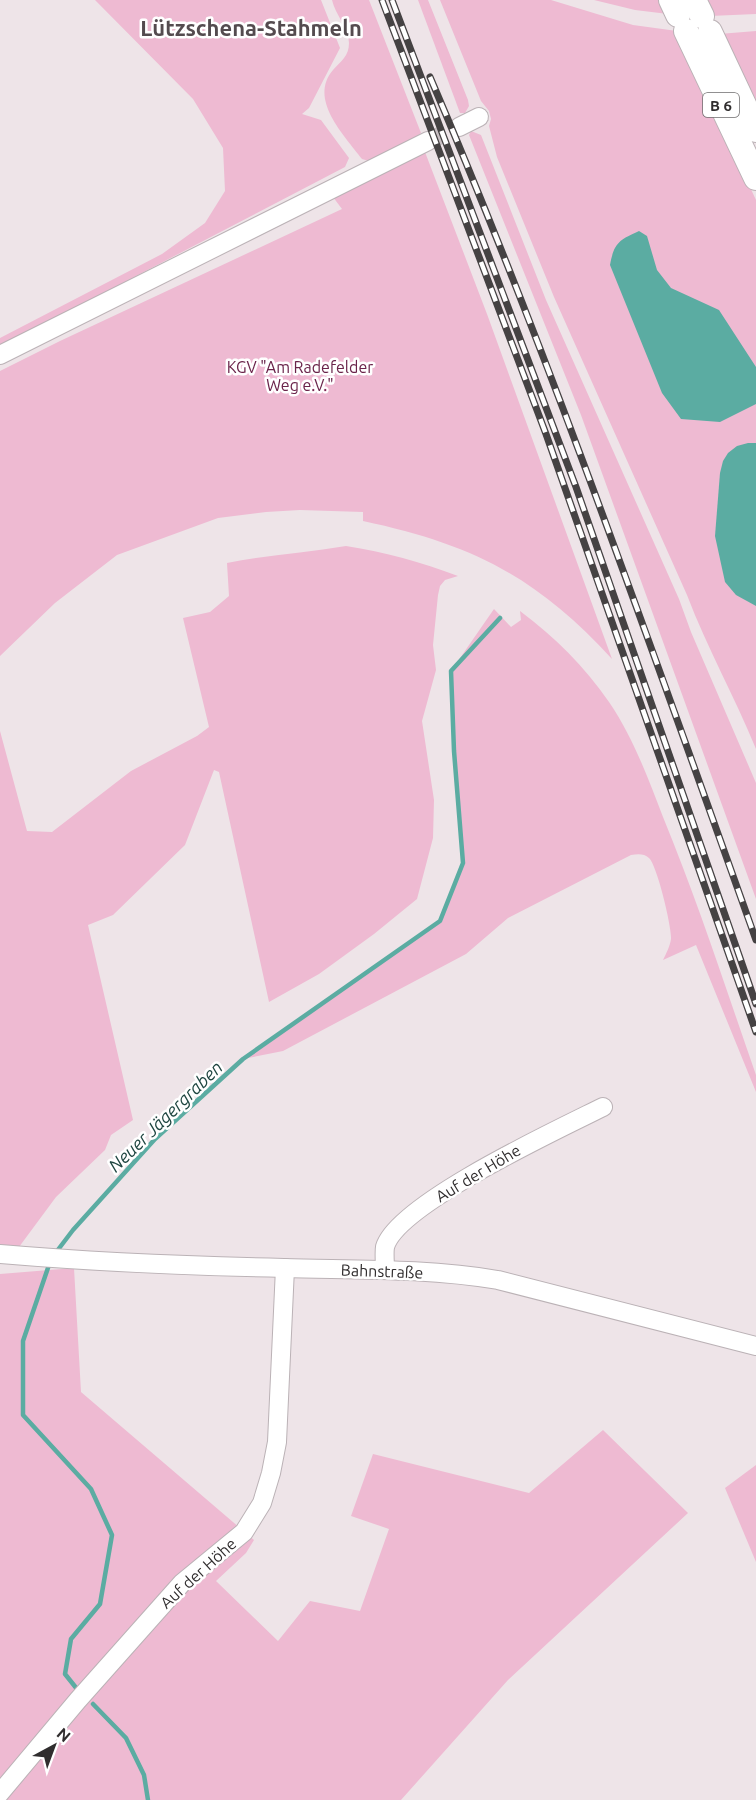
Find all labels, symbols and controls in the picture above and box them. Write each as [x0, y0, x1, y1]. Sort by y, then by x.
district label: Lützschena-Stahmeln [140, 15, 362, 40]
road number: B 6 [703, 93, 739, 117]
park label: KGV "Am Radefelder Weg e.V." [227, 358, 373, 394]
water label: Neuer Jägergraben [104, 1057, 226, 1175]
street label: Auf der Höhe [432, 1141, 524, 1205]
street label: Bahnstraße [340, 1261, 424, 1281]
street label: Auf der Höhe [156, 1534, 240, 1612]
north arrow [24, 1716, 84, 1776]
text: N [53, 1724, 74, 1745]

